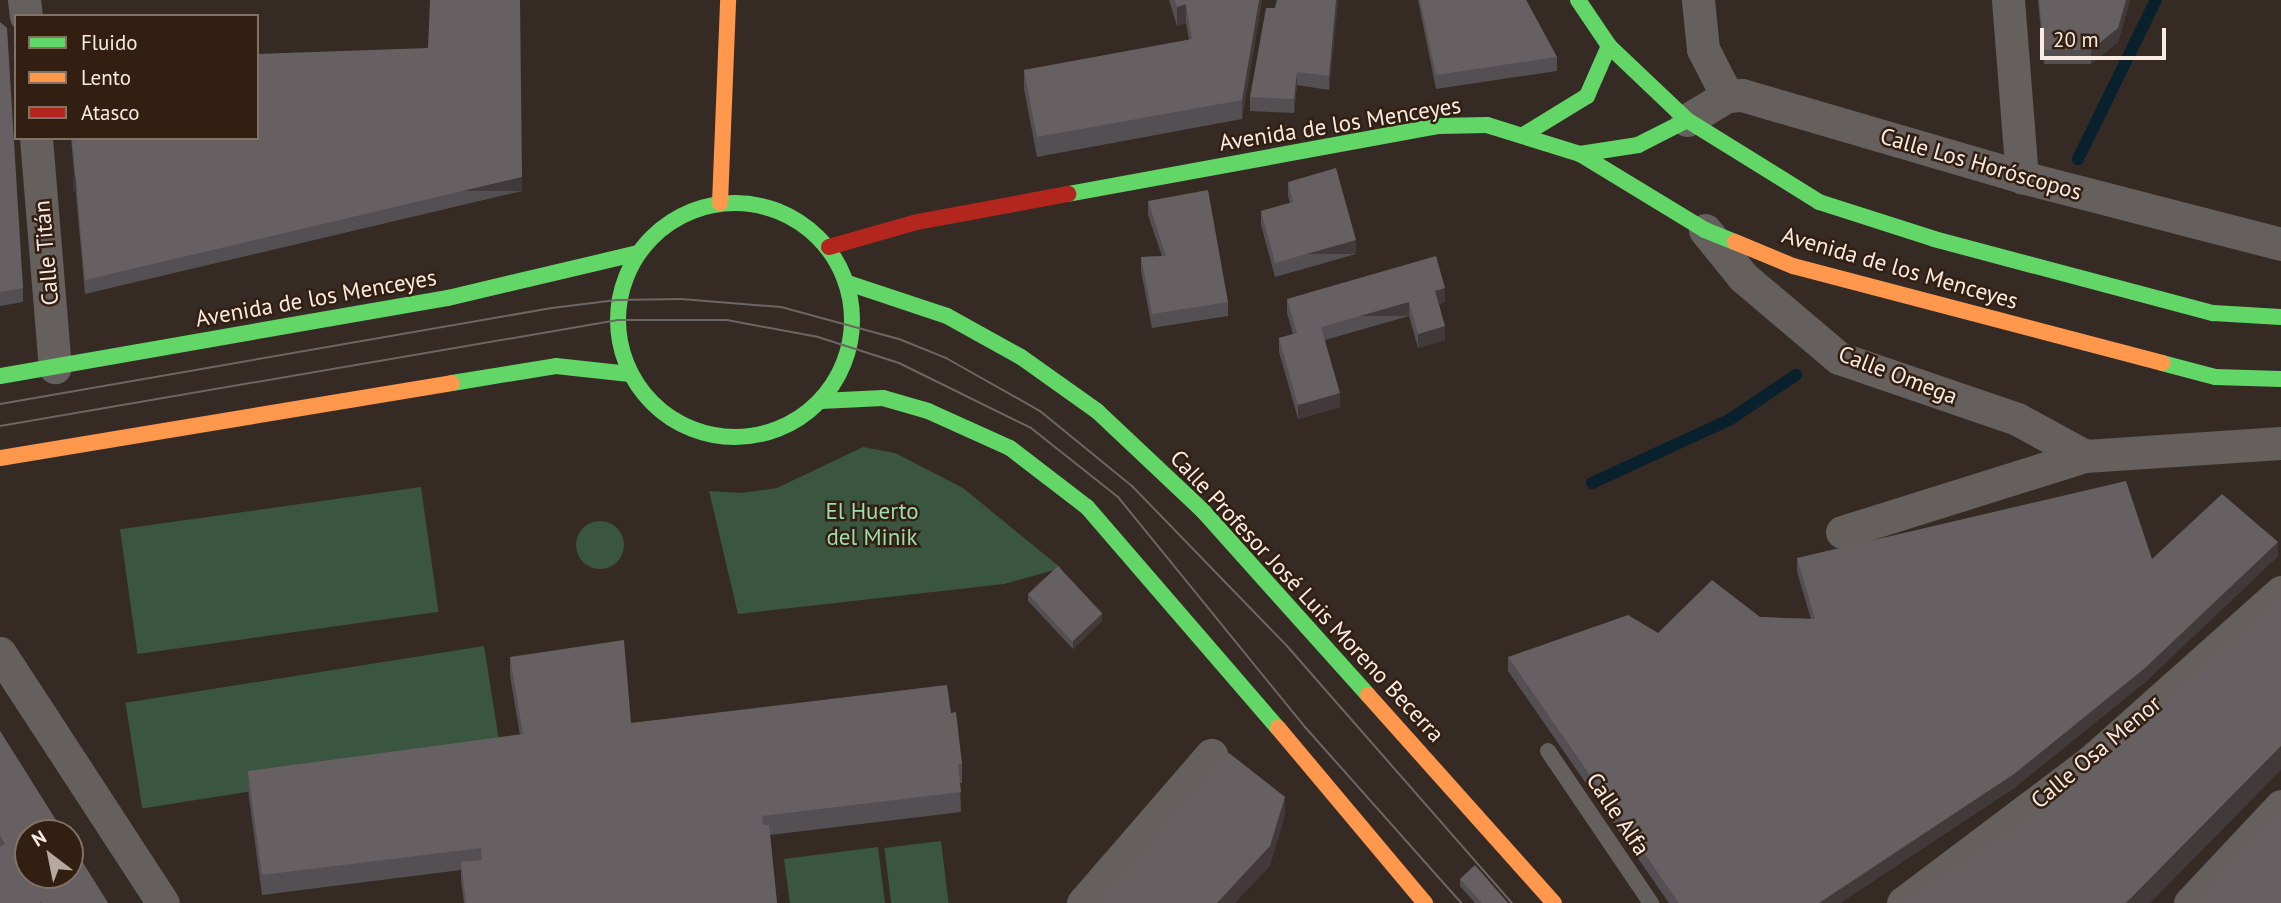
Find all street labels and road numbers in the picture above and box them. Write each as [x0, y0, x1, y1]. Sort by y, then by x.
street label: Avenida de los Menceyes [1217, 91, 1463, 157]
street label: Calle Los Horóscopos [1877, 122, 2085, 206]
street label: Calle Titán [28, 199, 64, 307]
street label: Avenida de los Menceyes [1779, 221, 2021, 315]
street label: Avenida de los Menceyes [193, 263, 439, 333]
street label: Calle Omega [1835, 340, 1961, 410]
street label: Calle Profesor José Luis Moreno Becerra [1164, 444, 1450, 748]
street label: Calle Osa Menor [2025, 690, 2167, 814]
street label: Calle Alfa [1580, 767, 1656, 861]

